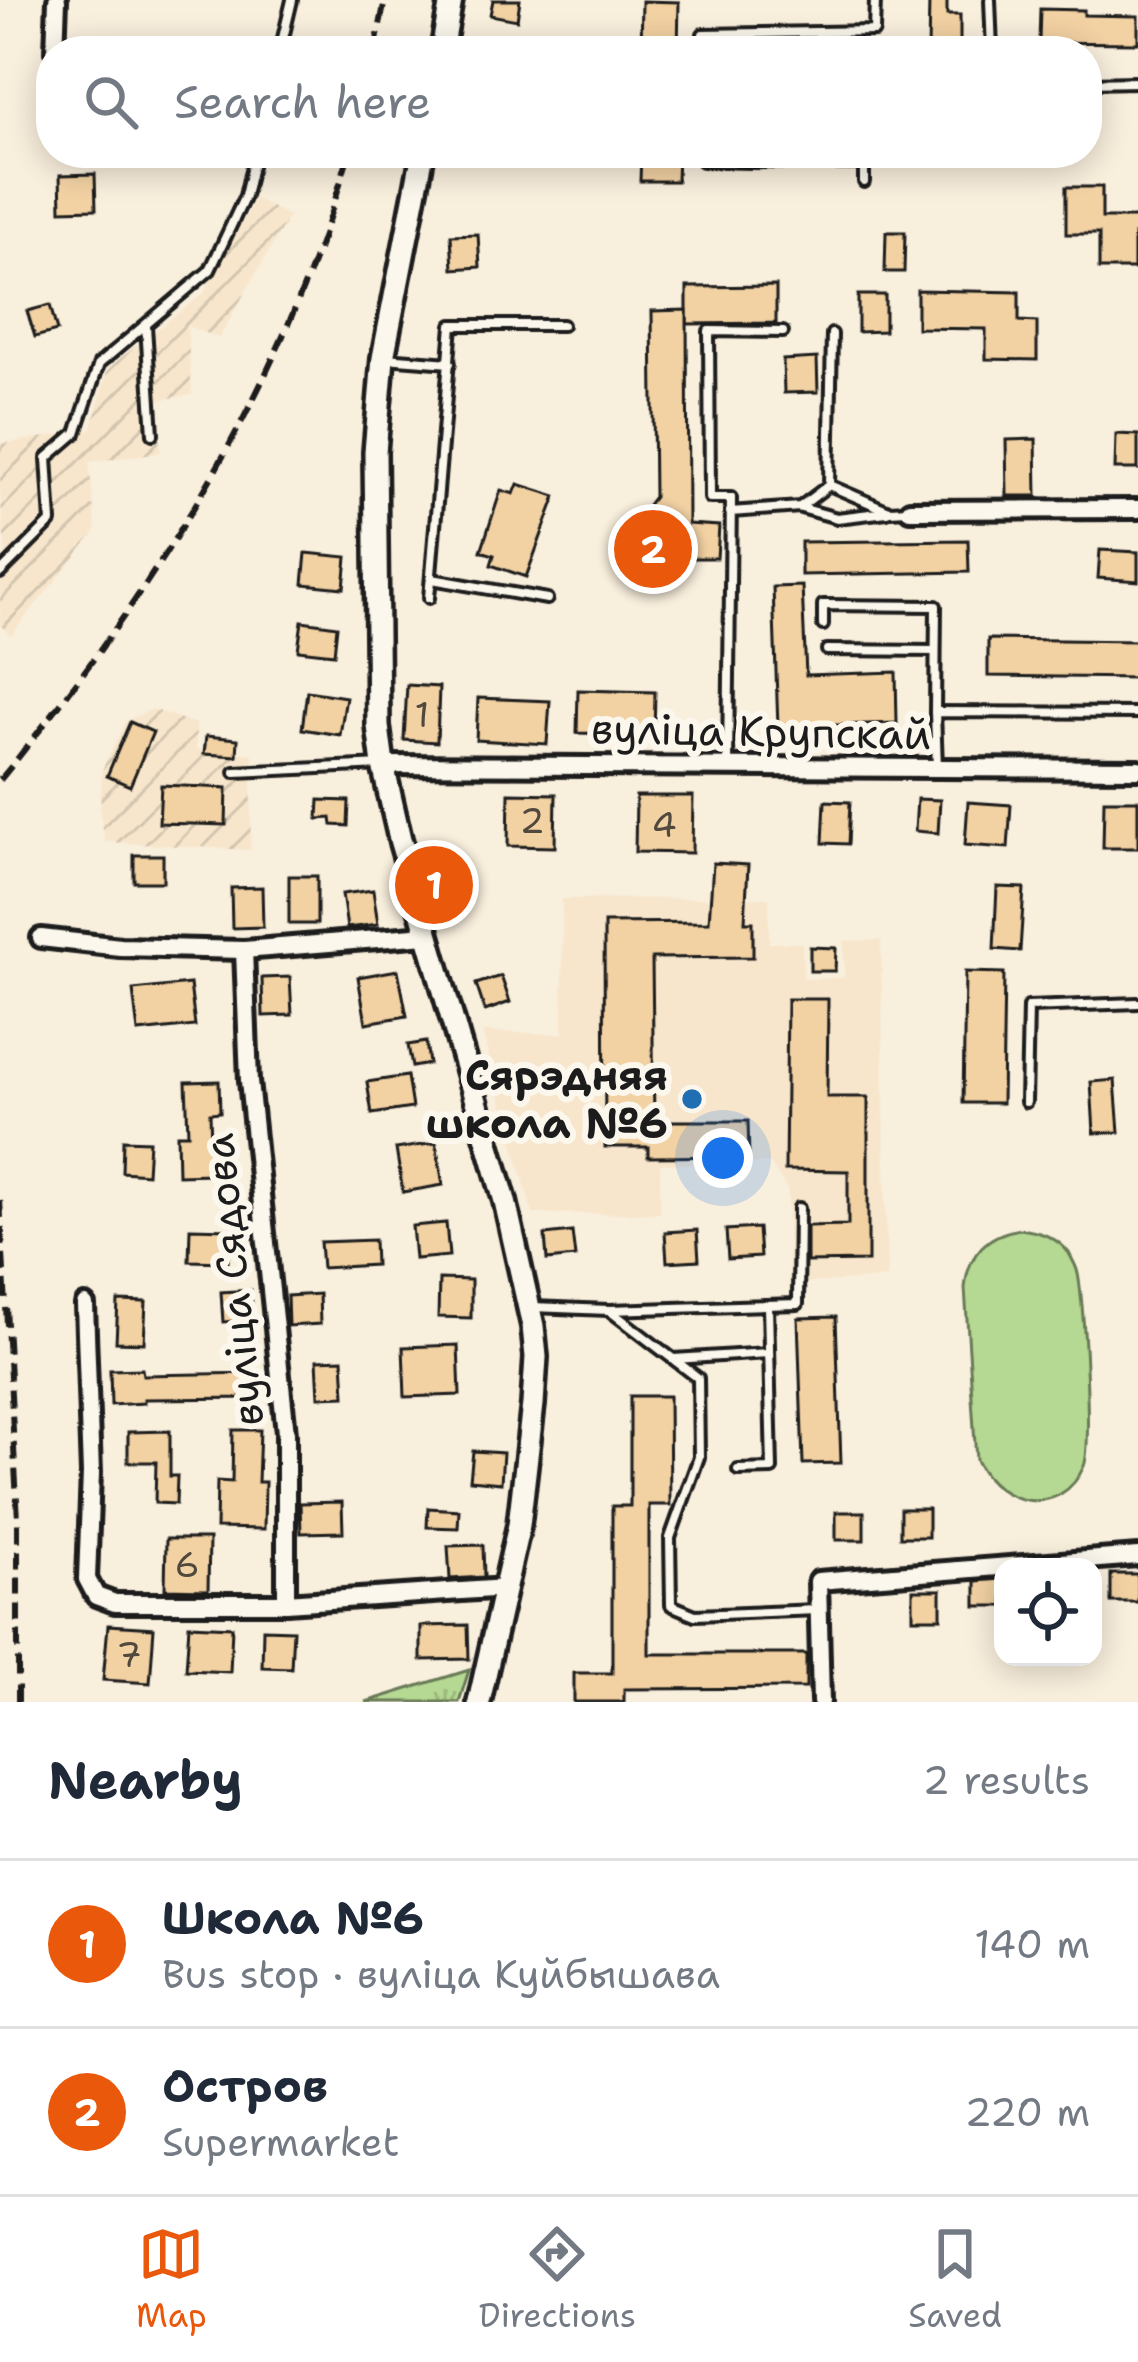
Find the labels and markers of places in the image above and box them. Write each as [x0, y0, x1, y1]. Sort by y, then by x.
pin: 2 [614, 504, 692, 594]
pin: 1 [395, 840, 473, 930]
place label: Сярэдняя школа №6 [426, 1047, 668, 1151]
marker: Сярэдняя школа №6 [679, 1086, 705, 1112]

